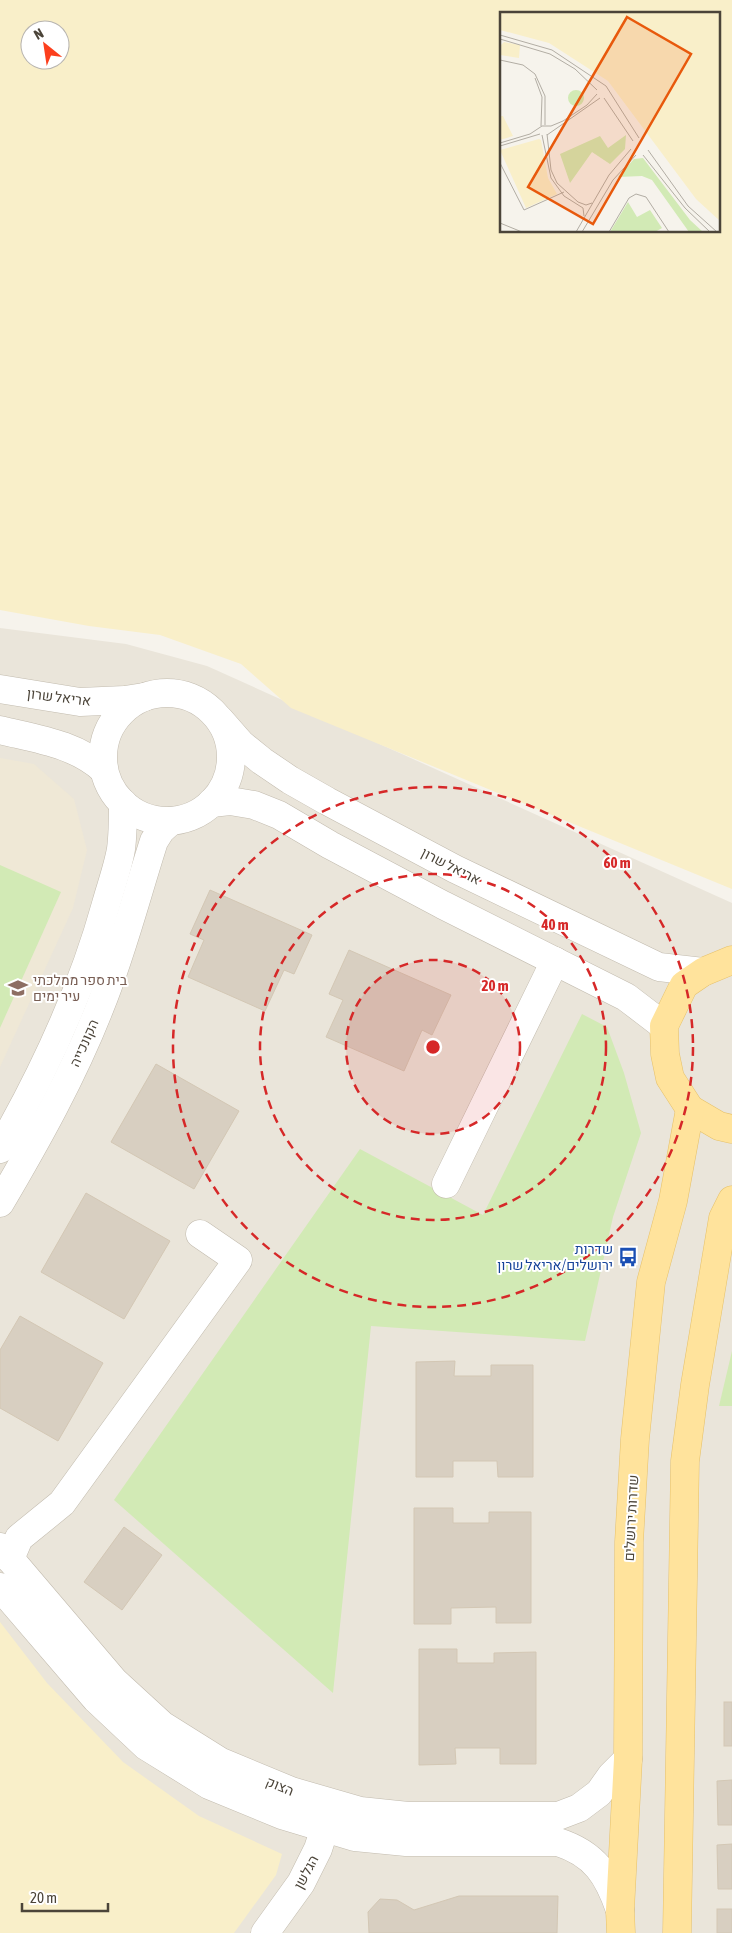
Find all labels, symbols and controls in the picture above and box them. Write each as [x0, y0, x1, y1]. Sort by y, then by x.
inset map [500, 12, 720, 232]
north arrow [20, 20, 70, 70]
text: N [31, 25, 46, 43]
street label: אריאל שרון [26, 685, 92, 709]
street label: אריאל שרון [419, 844, 483, 888]
text: 60 m [604, 854, 631, 871]
text: 40 m [541, 916, 569, 933]
place label: בית ספר ממלכתי עיר ימים [33, 972, 128, 1004]
school or university icon: בית ספר ממלכתי עיר ימים [7, 977, 29, 999]
text: 20 m [482, 977, 509, 994]
street label: הקונכייה [66, 1017, 102, 1069]
centre of rings [424, 1038, 442, 1056]
place label: שדרות ירושלים/אריאל שרון [497, 1241, 613, 1273]
bus stop icon: שדרות ירושלים/אריאל שרון [617, 1246, 639, 1268]
street label: שדרות ירושלים [621, 1474, 641, 1562]
street label: הצוק [264, 1773, 296, 1799]
street label: הגלשן [290, 1852, 322, 1892]
scale bar [22, 1880, 109, 1912]
text: 20 m [30, 1889, 57, 1906]

